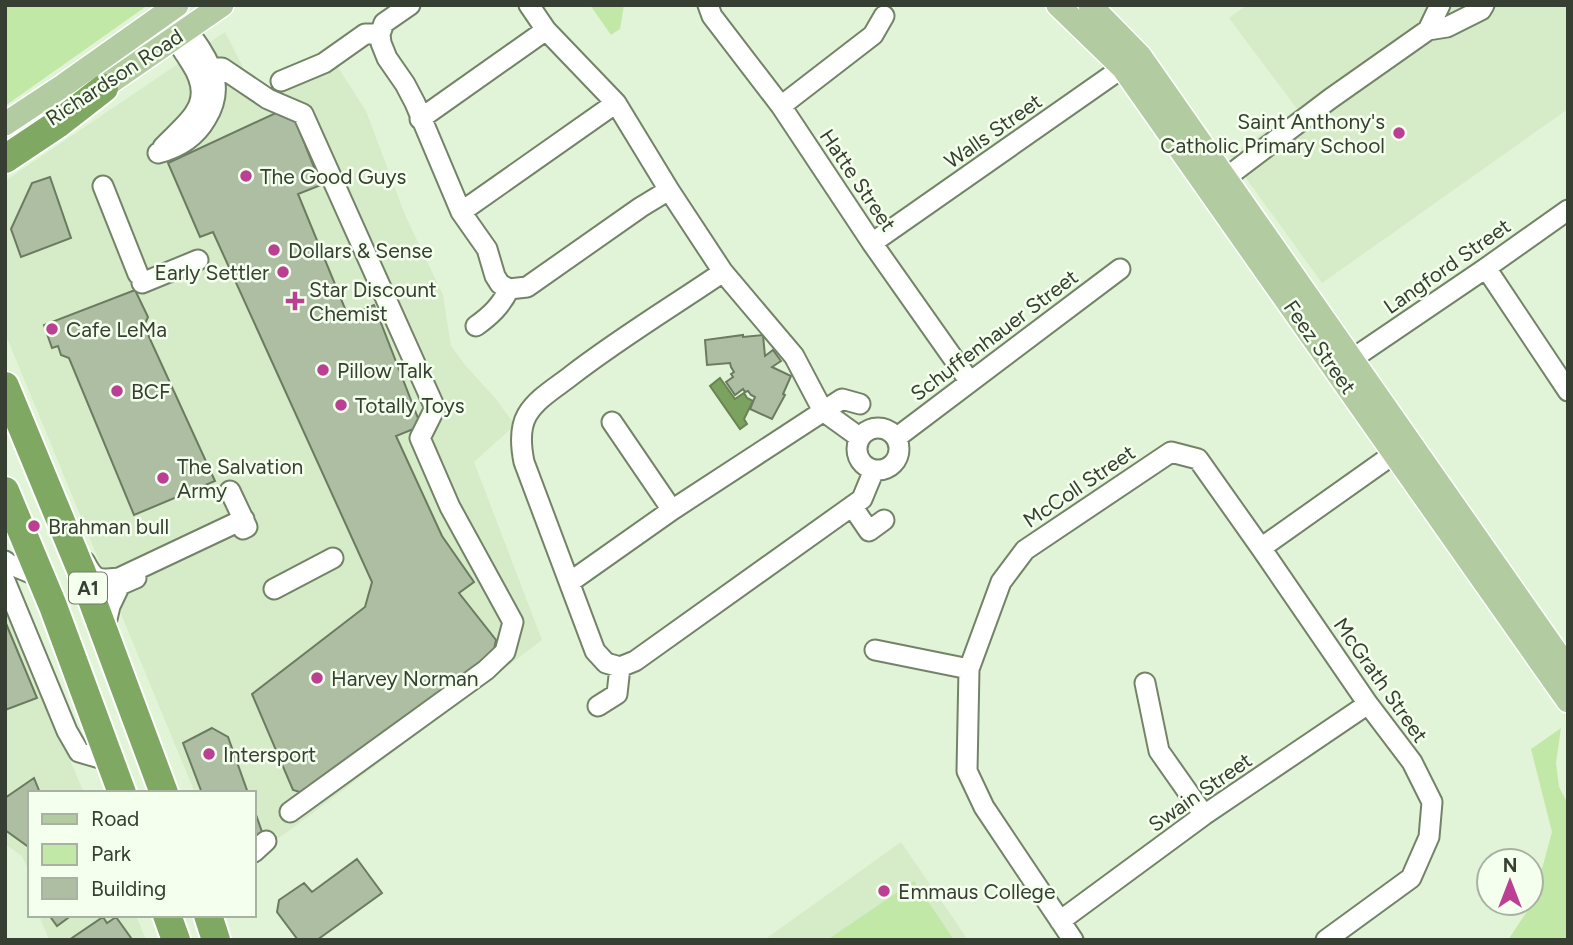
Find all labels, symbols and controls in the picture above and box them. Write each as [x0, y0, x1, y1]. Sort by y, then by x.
street label: Richardson Road [41, 23, 187, 131]
street label: Walls Street [940, 88, 1047, 174]
place label: Saint Anthony's Catholic Primary School [1160, 109, 1385, 158]
street label: Hatte Street [815, 124, 901, 236]
marker: Saint Anthony's Catholic Primary School [1391, 125, 1407, 141]
place label: The Good Guys [260, 164, 406, 189]
marker: The Good Guys [238, 168, 254, 184]
street label: Langford Street [1379, 213, 1515, 319]
place label: Dollars & Sense [288, 238, 433, 263]
marker: Dollars & Sense [266, 242, 282, 258]
place label: Early Settler [154, 260, 269, 285]
marker: Early Settler [275, 264, 291, 280]
street label: Schuffenhauer Street [905, 264, 1083, 406]
place label: Star Discount Chemist [309, 277, 437, 326]
marker: Star Discount Chemist [287, 293, 303, 309]
street label: Feez Street [1279, 295, 1361, 399]
place label: Cafe LeMa [66, 317, 167, 342]
marker: Cafe LeMa [44, 321, 60, 337]
place label: Pillow Talk [337, 358, 433, 383]
marker: Pillow Talk [315, 362, 331, 378]
place label: BCF [131, 379, 170, 404]
marker: BCF [109, 383, 125, 399]
place label: Totally Toys [355, 393, 465, 418]
marker: Totally Toys [333, 397, 349, 413]
street label: McColl Street [1018, 439, 1140, 533]
place label: The Salvation Army [177, 454, 303, 503]
marker: The Salvation Army [155, 470, 171, 486]
place label: Brahman bull [48, 514, 169, 539]
marker: Brahman bull [26, 518, 42, 534]
road number: A1 [69, 572, 107, 604]
street label: McGrath Street [1329, 613, 1433, 747]
place label: Harvey Norman [331, 666, 479, 691]
marker: Harvey Norman [309, 670, 325, 686]
place label: Intersport [223, 742, 316, 767]
marker: Intersport [201, 746, 217, 762]
street label: Swain Street [1144, 747, 1257, 837]
legend [28, 791, 256, 917]
text: Road [91, 806, 139, 831]
text: Park [91, 841, 132, 866]
north arrow [1475, 847, 1545, 917]
text: N [1503, 854, 1517, 877]
text: Building [91, 876, 166, 901]
place label: Emmaus College [898, 879, 1055, 904]
marker: Emmaus College [876, 883, 892, 899]

